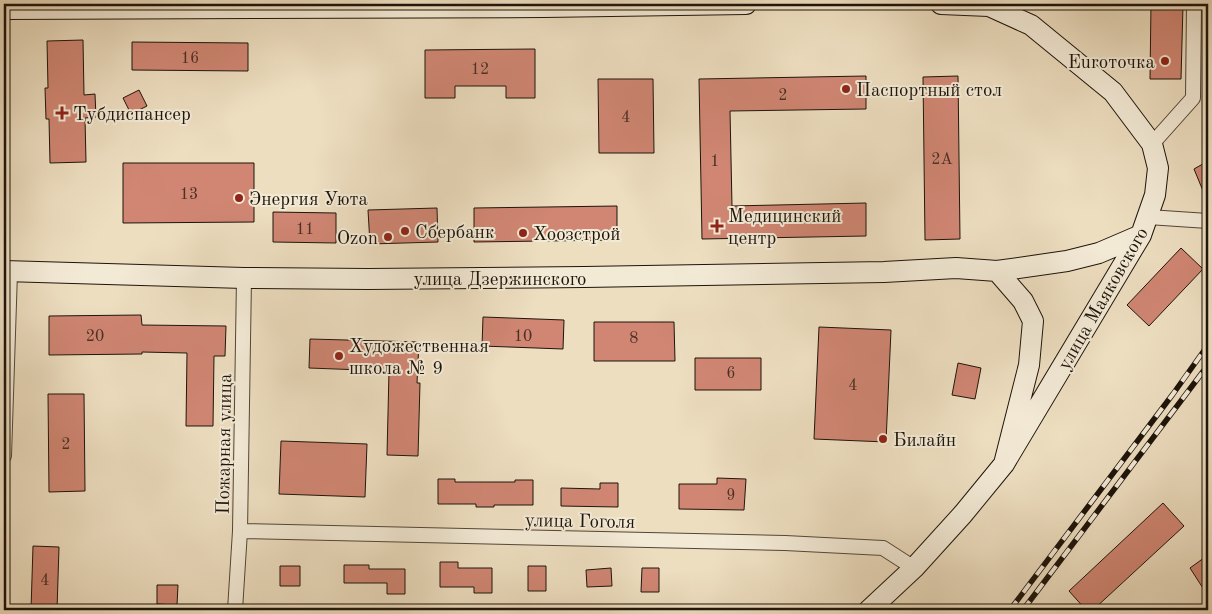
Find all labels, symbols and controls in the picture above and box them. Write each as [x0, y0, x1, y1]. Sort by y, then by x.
house number: 16 [181, 51, 199, 67]
place label: Euroточка [1068, 54, 1156, 73]
marker: Euroточка [1159, 55, 1171, 67]
house number: 12 [471, 62, 489, 78]
place label: Паспортный стол [856, 82, 1002, 101]
marker: Паспортный стол [840, 83, 852, 95]
house number: 2 [778, 88, 788, 104]
marker: Тубдиспансер [55, 106, 69, 120]
place label: Тубдиспансер [73, 106, 191, 125]
house number: 4 [621, 110, 631, 126]
house number: 2А [931, 152, 953, 168]
house number: 1 [710, 154, 720, 170]
house number: 13 [180, 187, 198, 203]
place label: Энергия Уюта [249, 191, 368, 210]
marker: Энергия Уюта [233, 192, 245, 204]
place label: Медицинский центр [728, 208, 842, 249]
marker: Медицинский центр [710, 219, 724, 233]
house number: 11 [296, 222, 314, 238]
place label: Сбербанк [415, 224, 495, 243]
marker: Сбербанк [399, 225, 411, 237]
street label: улица Маяковского [1056, 225, 1153, 374]
place label: Хоозстрой [533, 226, 621, 245]
marker: Хоозстрой [517, 227, 529, 239]
place label: Ozon [337, 230, 378, 249]
marker: Ozon [382, 231, 394, 243]
street label: улица Дзержинского [413, 271, 587, 290]
house number: 20 [86, 329, 104, 345]
house number: 10 [514, 329, 532, 345]
house number: 8 [629, 331, 639, 347]
place label: Художественная школа № 9 [349, 338, 489, 379]
marker: Художественная школа № 9 [333, 350, 345, 362]
house number: 6 [726, 366, 736, 382]
street label: Пожарная улица [215, 373, 236, 515]
house number: 4 [848, 378, 858, 394]
place label: Билайн [893, 432, 956, 451]
marker: Билайн [877, 433, 889, 445]
house number: 2 [61, 437, 71, 453]
house number: 9 [726, 488, 736, 504]
street label: улица Гоголя [525, 512, 635, 533]
house number: 4 [40, 573, 50, 589]

